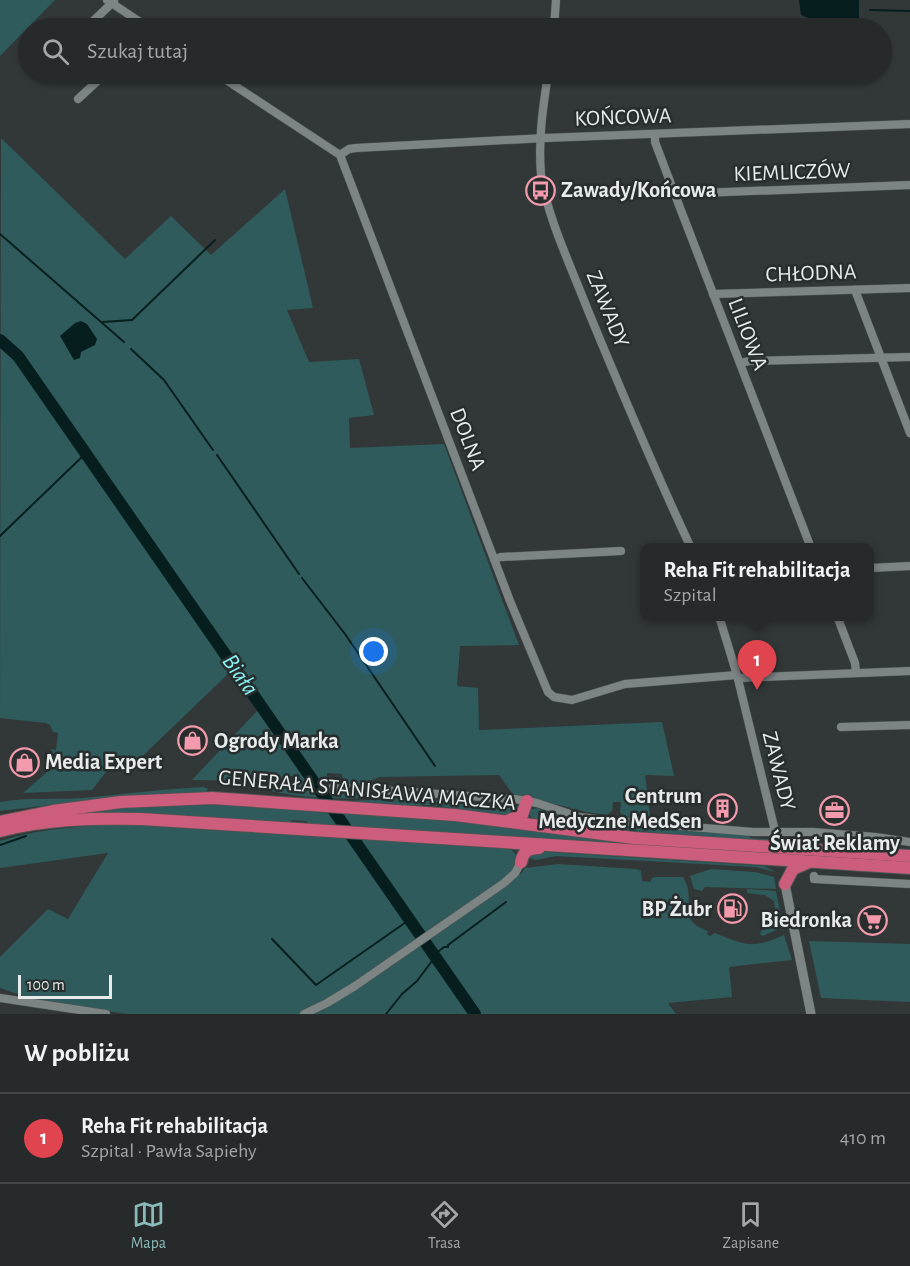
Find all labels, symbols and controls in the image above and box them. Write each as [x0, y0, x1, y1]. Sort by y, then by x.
search box [18, 18, 892, 84]
icon: search [39, 35, 72, 68]
text: Szukaj tutaj [87, 40, 188, 62]
street label: KOŃCOWA [574, 103, 672, 130]
street label: KIEMLICZÓW [733, 158, 851, 185]
bus stop icon: Zawady/Końcowa [524, 174, 556, 206]
place label: Zawady/Końcowa [561, 179, 717, 202]
street label: CHŁODNA [765, 260, 857, 286]
street label: ZAWADY [583, 267, 633, 351]
street label: LILIOWA [724, 295, 772, 373]
street label: DOLNA [446, 405, 490, 474]
popup [640, 543, 874, 621]
text: Reha Fit rehabilitacja [663, 559, 851, 581]
text: Szpital [663, 585, 717, 605]
your location [359, 637, 388, 666]
pin: 1 [738, 640, 777, 690]
water label: Biała [217, 650, 263, 700]
shop icon: Ogrody Marka [177, 725, 209, 757]
street label: ZAWADY [759, 729, 800, 813]
place label: Ogrody Marka [214, 730, 339, 753]
shop icon: Media Expert [8, 746, 40, 778]
place label: Media Expert [45, 751, 163, 773]
street label: GENERAŁA STANISŁAWA MACZKA [217, 766, 517, 814]
place label: Centrum Medyczne MedSen [538, 785, 702, 833]
building icon: Centrum Medyczne MedSen [707, 793, 739, 825]
office icon: Świat Reklamy [819, 795, 851, 827]
place label: Świat Reklamy [770, 829, 900, 855]
fuel station icon: BP Żubr [717, 893, 749, 925]
place label: BP Żubr [642, 895, 712, 920]
supermarket icon: Biedronka [857, 904, 889, 936]
place label: Biedronka [760, 909, 852, 931]
scale bar [18, 972, 112, 1000]
text: 100 m [27, 977, 65, 993]
text: W pobliżu [24, 1040, 130, 1066]
text: Reha Fit rehabilitacja [81, 1115, 268, 1137]
text: 1 [40, 1128, 47, 1148]
text: 410 m [840, 1128, 886, 1148]
text: Szpital · Pawła Sapiehy [81, 1141, 257, 1161]
tab: Mapa [131, 1198, 166, 1253]
tab: Trasa [428, 1198, 461, 1253]
tab: Zapisane [723, 1198, 779, 1253]

